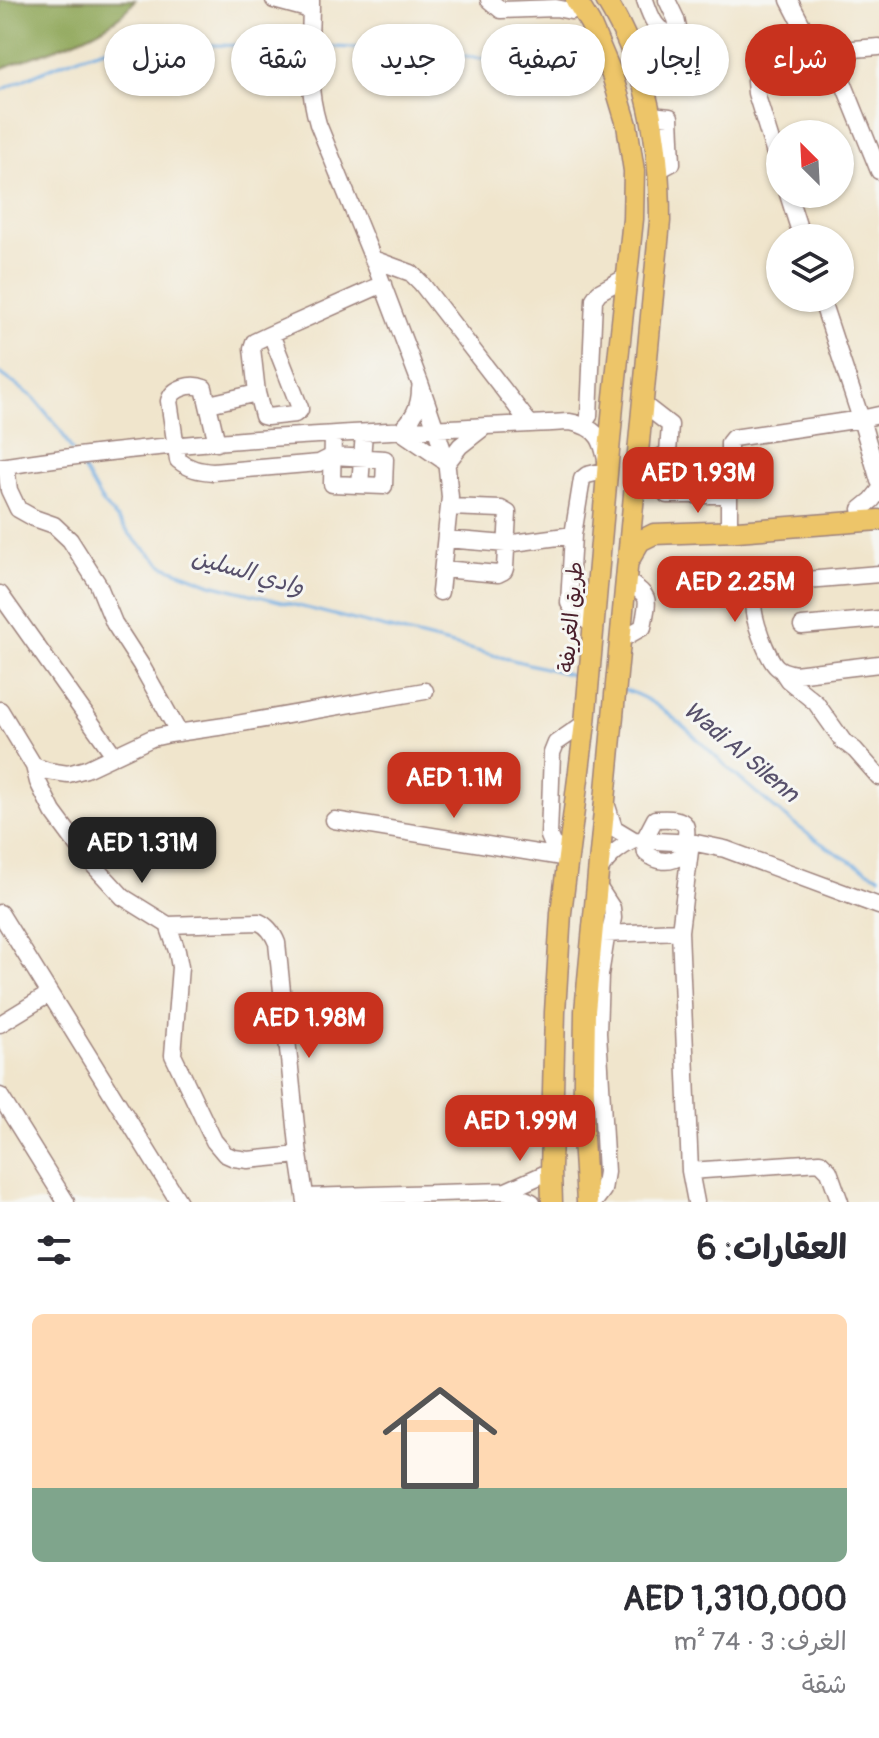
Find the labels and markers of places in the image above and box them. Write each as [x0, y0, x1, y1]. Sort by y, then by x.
pin: AED 1.93M [606, 447, 790, 515]
pin: AED 2.25M [643, 556, 827, 624]
pin: AED 1.1M [371, 752, 537, 820]
pin: AED 1.31M [50, 817, 234, 885]
pin: AED 1.98M [217, 992, 401, 1060]
pin: AED 1.99M [428, 1095, 612, 1163]

